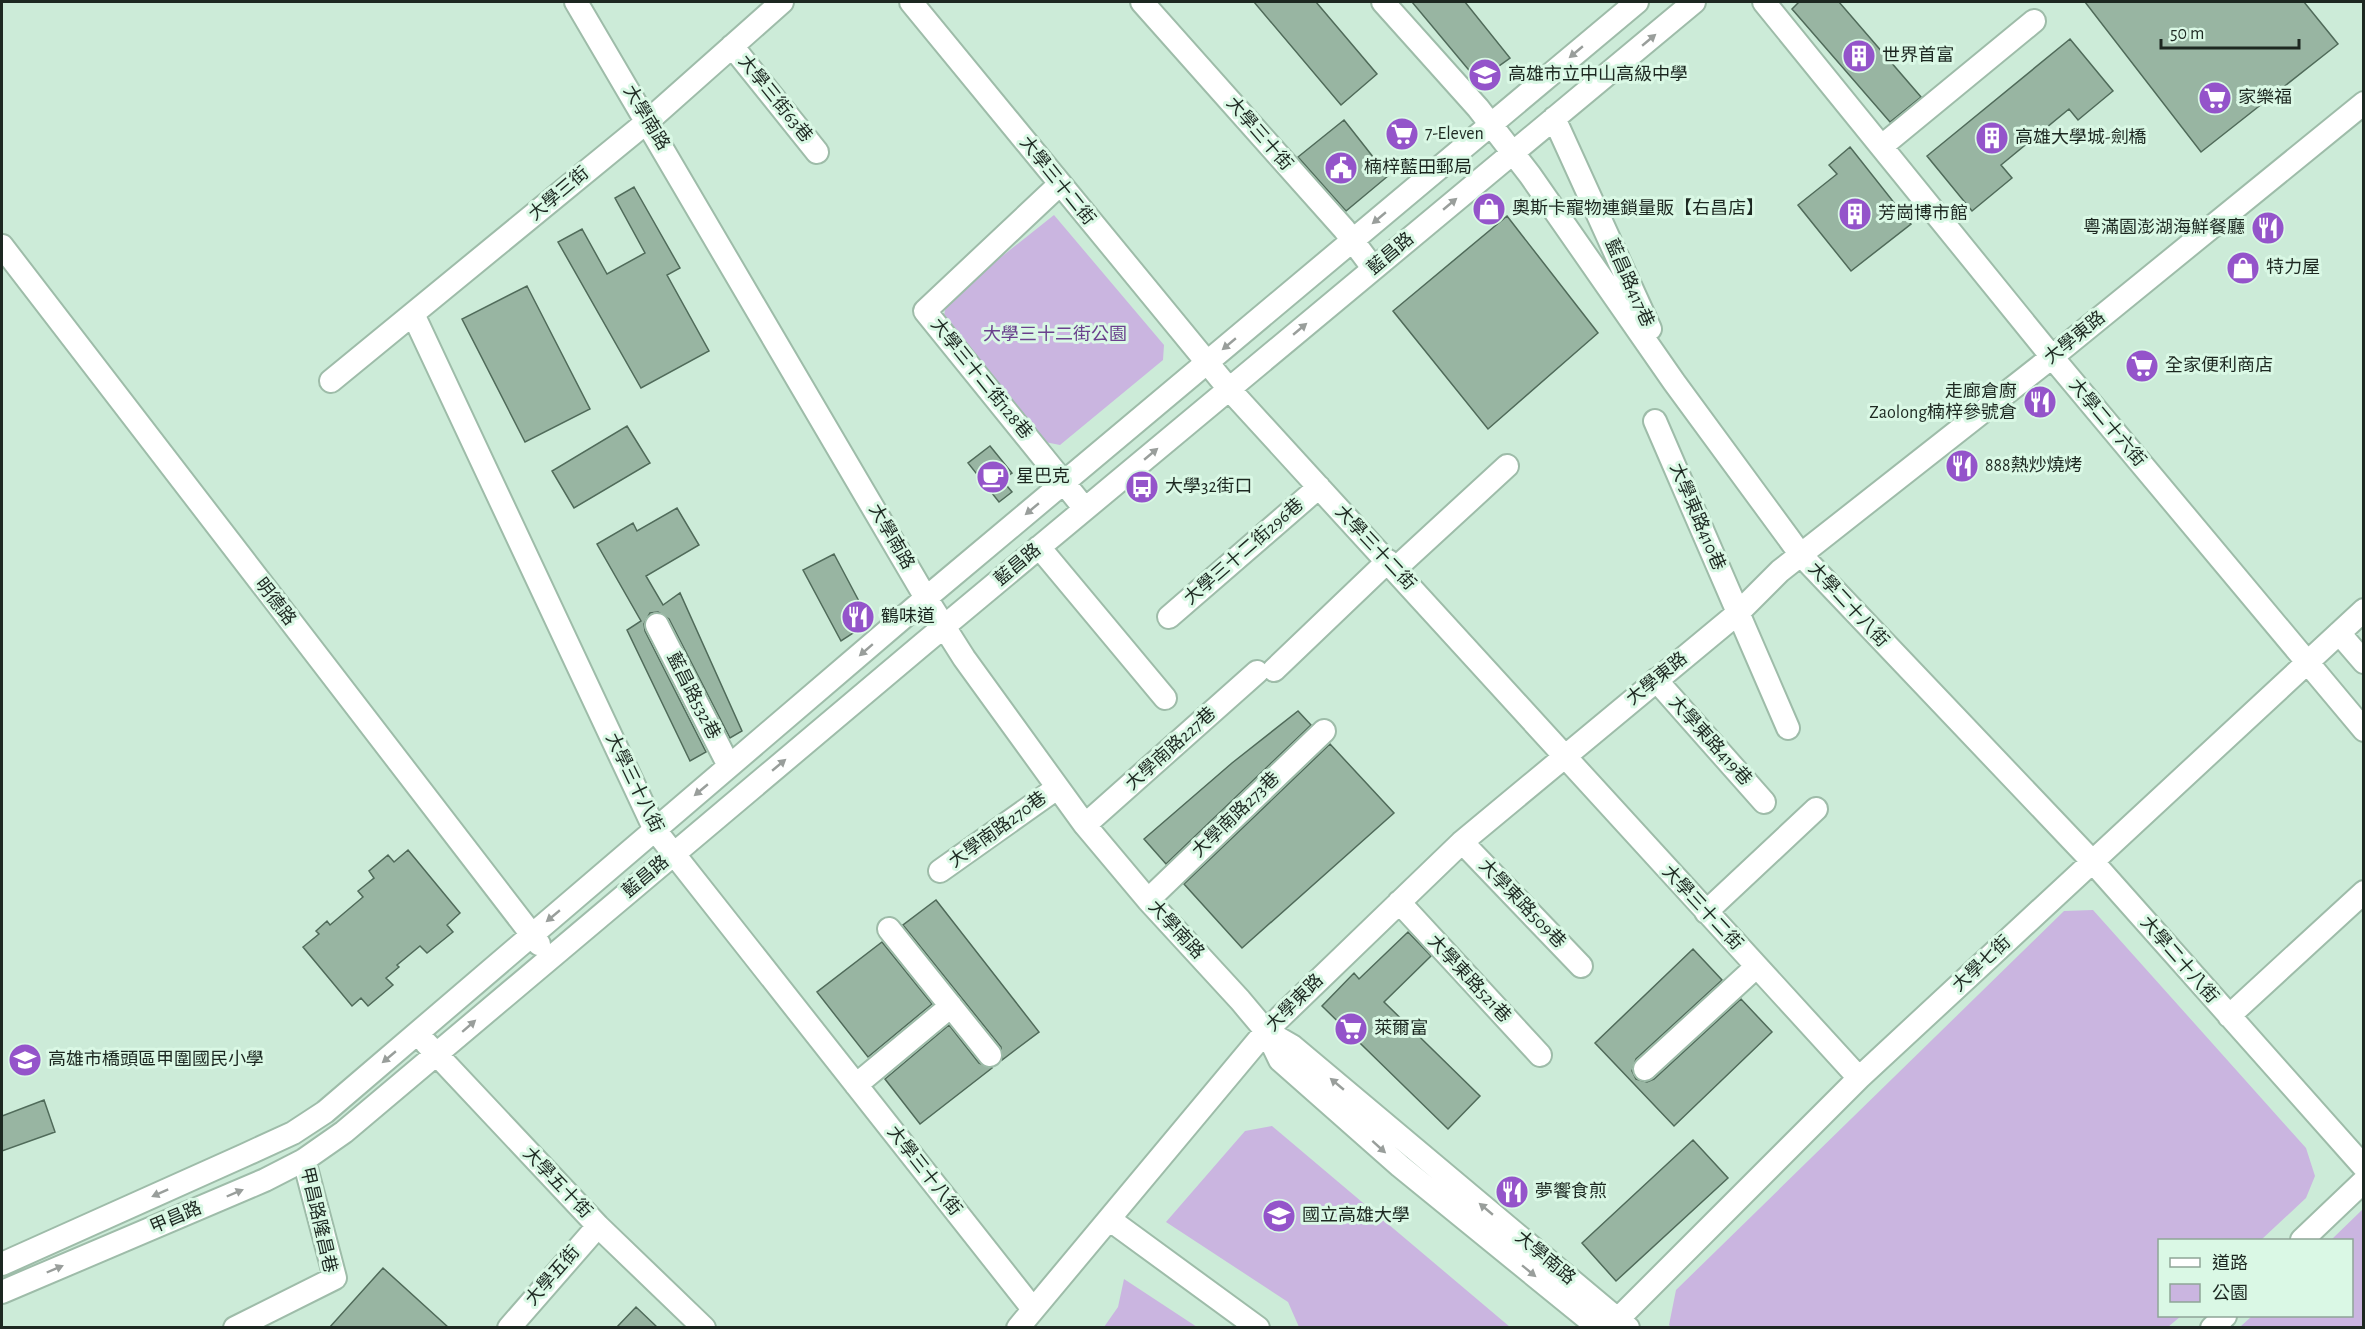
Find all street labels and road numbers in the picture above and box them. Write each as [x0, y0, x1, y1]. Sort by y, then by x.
street label: 大學三街63巷 [735, 51, 817, 146]
street label: 大學南路 [620, 81, 674, 153]
street label: 大學三十街 [1223, 93, 1297, 174]
street label: 大學三十二街 [1016, 132, 1100, 229]
street label: 大學三街 [524, 162, 592, 224]
street label: 藍昌路 [1363, 228, 1417, 278]
street label: 藍昌路417巷 [1602, 235, 1658, 330]
street label: 大學東路 [2040, 307, 2109, 368]
street label: 大學三十二街128巷 [927, 314, 1036, 443]
street label: 大學二十六街 [2065, 375, 2150, 470]
street label: 大學東路410巷 [1666, 460, 1729, 573]
street label: 大學三十二街296巷 [1180, 494, 1307, 608]
street label: 大學南路 [865, 500, 919, 573]
street label: 大學三十二街 [1332, 501, 1420, 594]
street label: 藍昌路 [990, 539, 1044, 589]
street label: 大學二十八街 [1805, 558, 1893, 651]
street label: 明德路 [251, 574, 300, 629]
street label: 大學東路 [1622, 648, 1691, 709]
street label: 藍昌路532巷 [663, 649, 724, 742]
street label: 大學東路419巷 [1665, 692, 1756, 789]
street label: 大學南路227巷 [1121, 703, 1219, 794]
street label: 大學三十八街 [602, 730, 668, 835]
street label: 大學南路273巷 [1188, 768, 1283, 861]
street label: 大學南路270巷 [945, 787, 1050, 871]
street label: 藍昌路 [618, 851, 672, 901]
street label: 大學東路509巷 [1475, 855, 1570, 952]
street label: 大學三十二街 [1659, 861, 1747, 954]
street label: 大學南路 [1145, 896, 1209, 962]
street label: 大學二十八街 [2137, 912, 2223, 1007]
street label: 大學東路521巷 [1424, 931, 1515, 1026]
street label: 大學七街 [1948, 931, 2014, 995]
street label: 大學東路 [1262, 970, 1327, 1035]
street label: 大學三十八街 [884, 1122, 966, 1219]
street label: 大學五十街 [519, 1143, 596, 1222]
street label: 甲昌路隆昌巷 [297, 1165, 341, 1275]
street label: 甲昌路 [147, 1197, 204, 1237]
street label: 大學南路 [1512, 1226, 1580, 1288]
street label: 大學五街 [521, 1242, 583, 1309]

